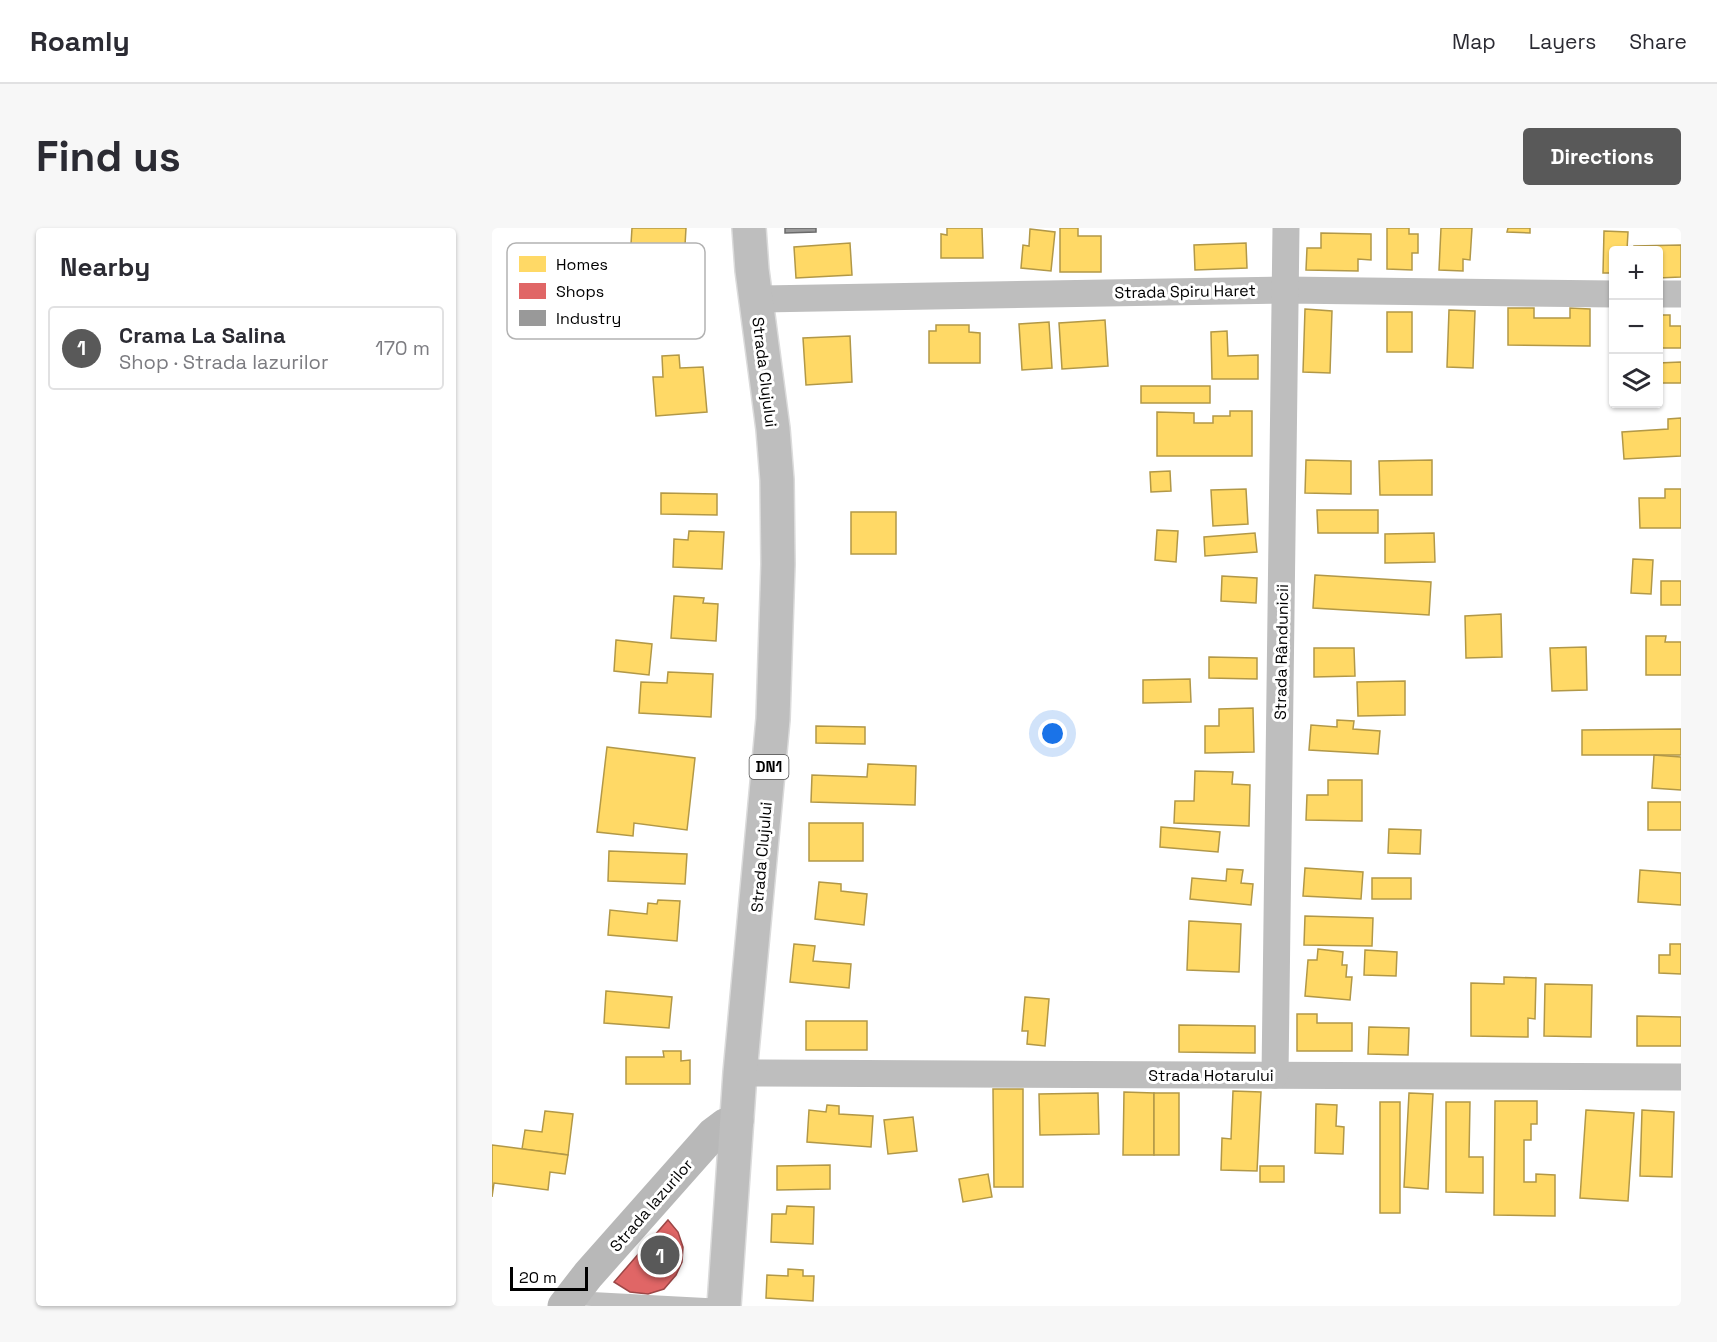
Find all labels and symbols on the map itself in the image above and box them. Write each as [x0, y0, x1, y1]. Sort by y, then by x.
legend [507, 243, 705, 339]
text: Homes [556, 254, 608, 275]
street label: Strada Spiru Haret [1114, 280, 1256, 303]
text: Shops [556, 281, 604, 302]
text: Industry [556, 308, 621, 329]
street label: Strada Clujului [747, 316, 782, 428]
street label: Strada Rândunicii [1270, 584, 1293, 720]
your location [1038, 719, 1067, 748]
road number: DN1 [750, 755, 788, 779]
street label: Strada Clujului [746, 801, 777, 913]
street label: Strada Hotarului [1148, 1065, 1274, 1086]
street label: Strada Iazurilor [605, 1154, 698, 1256]
pin: 1 [640, 1232, 680, 1278]
scale bar [510, 1264, 588, 1292]

